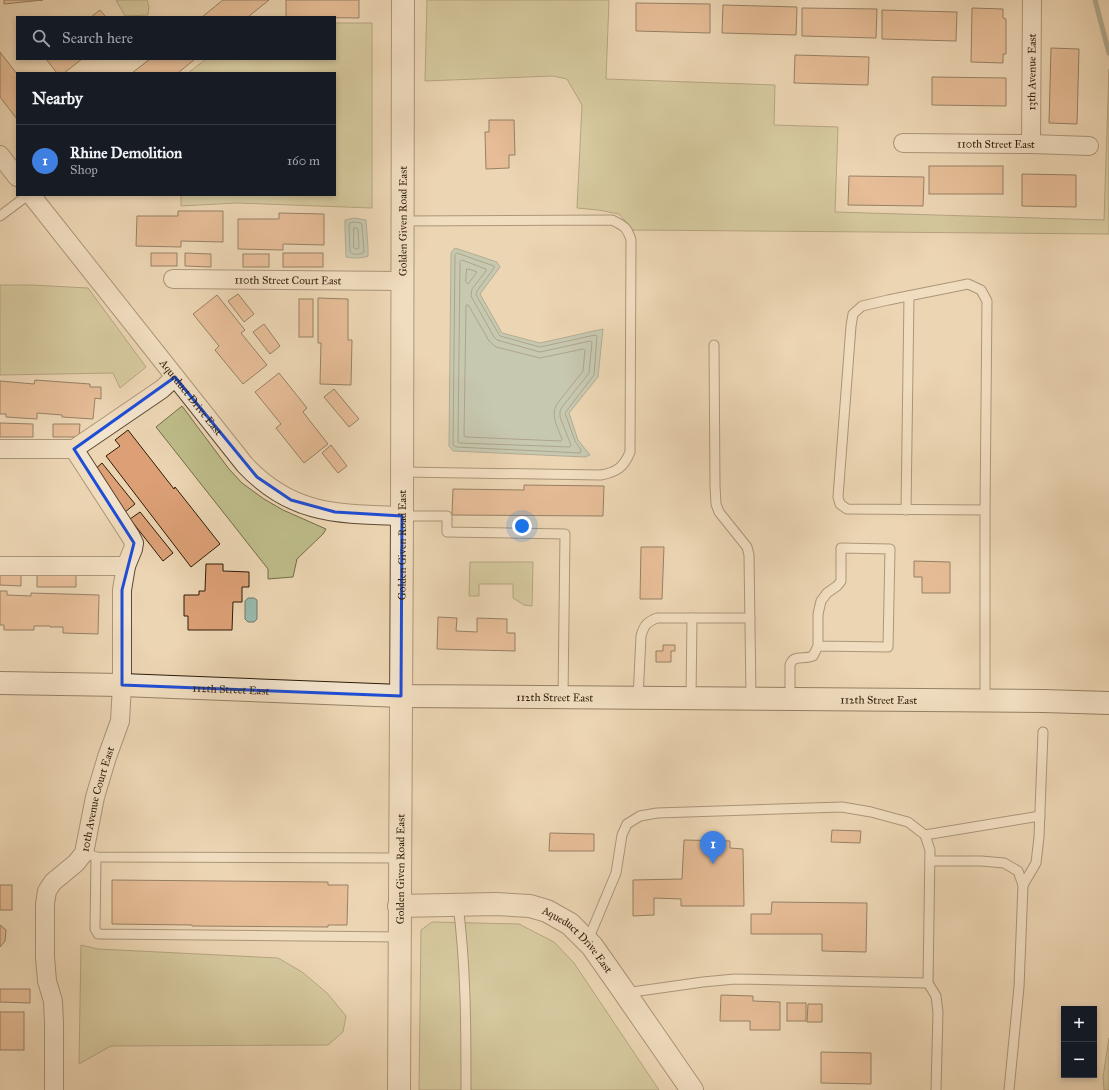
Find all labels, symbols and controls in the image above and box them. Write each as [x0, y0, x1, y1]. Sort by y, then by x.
search box [16, 16, 336, 60]
icon: search [30, 27, 52, 49]
text: Search here [62, 29, 133, 47]
street label: 13th Avenue East [1025, 33, 1038, 111]
text: Nearby [32, 88, 83, 109]
street label: 110th Street East [957, 137, 1035, 151]
text: Rhine Demolition [70, 144, 182, 162]
text: 1 [42, 153, 48, 169]
text: 160 m [287, 153, 320, 169]
text: Shop [70, 162, 98, 178]
street label: Golden Given Road East [396, 166, 409, 276]
street label: 110th Street Court East [234, 273, 342, 287]
street label: Aqueduct Drive East [156, 356, 226, 438]
street label: Golden Given Road East [395, 490, 409, 600]
your location [512, 516, 532, 536]
street label: 112th Street East [192, 681, 270, 697]
street label: 112th Street East [516, 690, 593, 704]
street label: 112th Street East [840, 693, 917, 707]
street label: 10th Avenue Court East [78, 745, 117, 853]
street label: Golden Given Road East [393, 814, 407, 924]
pin: 1 [700, 831, 726, 864]
street label: Aqueduct Drive East [540, 903, 615, 976]
map controls [1061, 1006, 1097, 1078]
button: + [1061, 1006, 1097, 1042]
button: − [1061, 1042, 1097, 1078]

